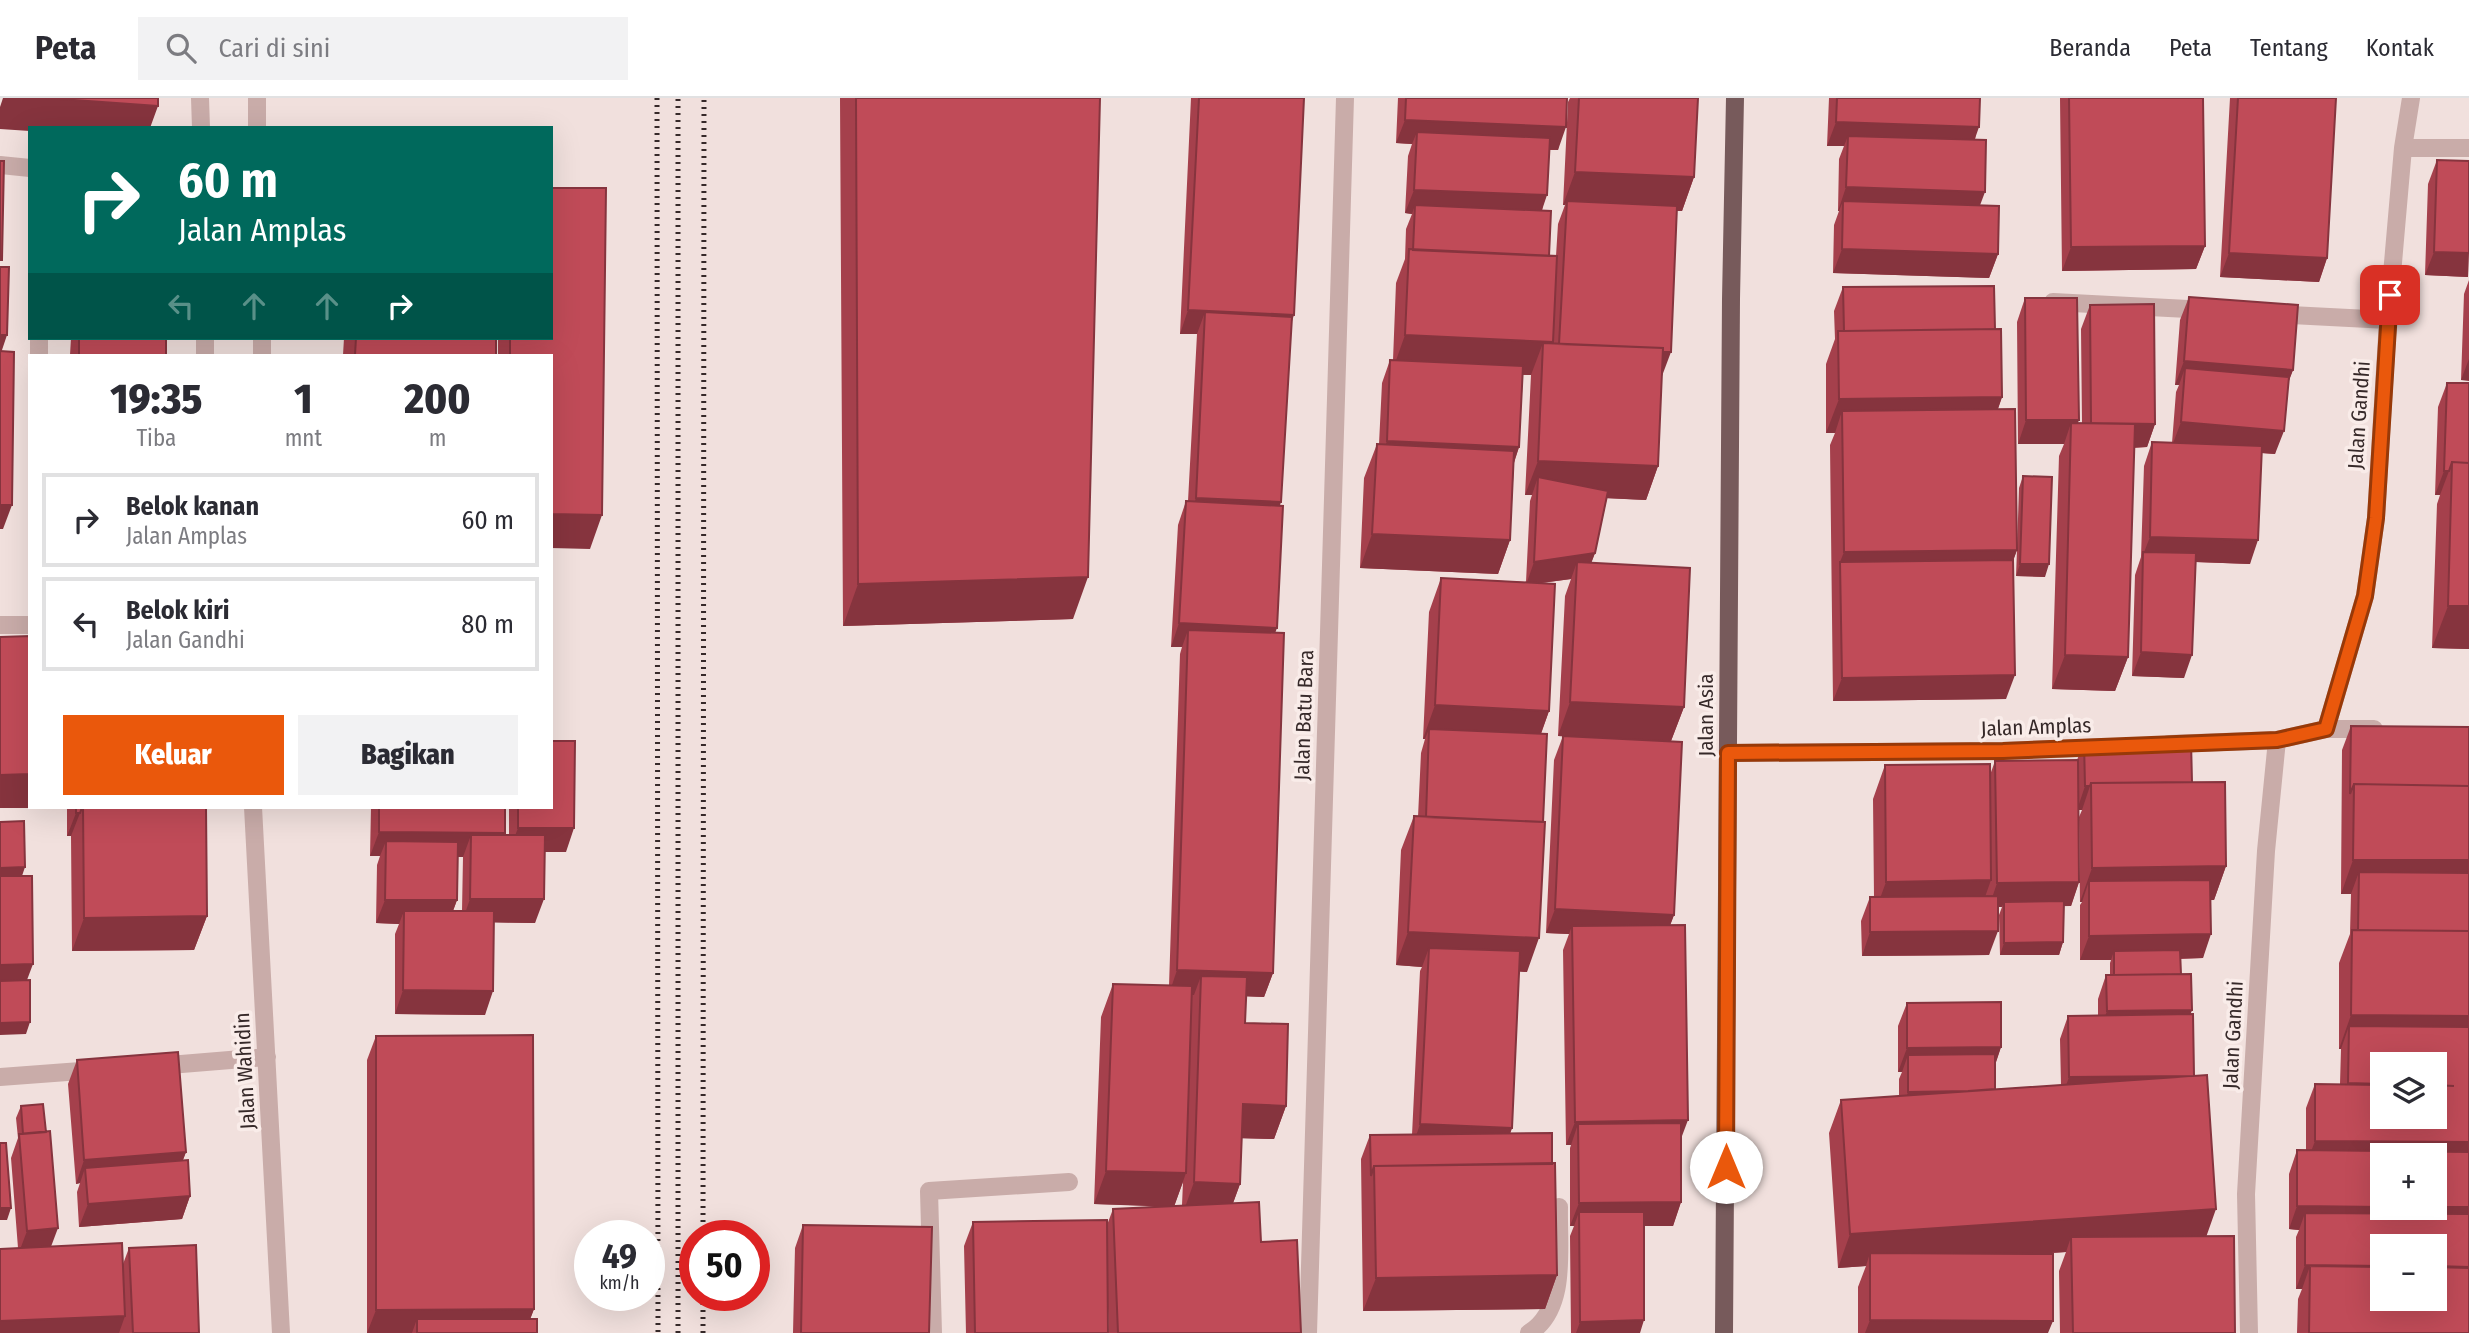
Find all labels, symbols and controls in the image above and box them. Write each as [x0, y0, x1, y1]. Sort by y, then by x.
search box [138, 17, 628, 80]
text: Peta [35, 28, 96, 68]
icon: search [162, 29, 200, 67]
text: Cari di sini [218, 33, 330, 64]
text: Beranda [2049, 34, 2131, 62]
text: Peta [2169, 34, 2212, 62]
text: Tentang [2250, 34, 2328, 62]
text: Kontak [2366, 34, 2434, 62]
text: 60 m [178, 151, 278, 210]
icon: right [63, 154, 154, 245]
text: Jalan Amplas [178, 211, 346, 249]
pin [2360, 265, 2420, 325]
icon: arrive [2371, 276, 2409, 314]
icon: left [162, 287, 200, 325]
icon: ahead [235, 287, 273, 325]
icon: ahead [308, 287, 346, 325]
icon: right [381, 287, 419, 325]
street label: Jalan Gandhi [2342, 360, 2376, 470]
text: 19:35 [110, 374, 202, 424]
text: 1 [294, 374, 312, 424]
text: 200 [404, 374, 471, 424]
text: Tiba [136, 424, 176, 452]
text: mnt [285, 424, 322, 452]
text: m [429, 424, 446, 452]
text: Belok kanan [126, 491, 259, 522]
icon: right [67, 501, 105, 539]
text: 60 m [461, 505, 514, 536]
text: Jalan Amplas [126, 522, 247, 550]
text: Belok kiri [126, 595, 229, 626]
icon: left [67, 605, 105, 643]
text: 80 m [461, 609, 514, 640]
text: Jalan Gandhi [126, 626, 245, 654]
street label: Jalan Batu Bara [1289, 649, 1319, 781]
street label: Jalan Asia [1693, 673, 1719, 757]
street label: Jalan Amplas [1980, 712, 2092, 742]
button: Keluar [63, 715, 284, 795]
button: Bagikan [298, 715, 518, 795]
street label: Jalan Gandhi [2217, 980, 2249, 1090]
street label: Jalan Wahidin [229, 1012, 261, 1130]
map controls [2370, 1052, 2447, 1311]
button: layers [2370, 1052, 2447, 1129]
position arrow [1689, 1130, 1763, 1204]
button: + [2370, 1143, 2447, 1220]
speed limit sign: 50 [679, 1220, 770, 1311]
button: − [2370, 1234, 2447, 1311]
text: 49 [602, 1235, 637, 1277]
text: km/h [599, 1272, 640, 1294]

